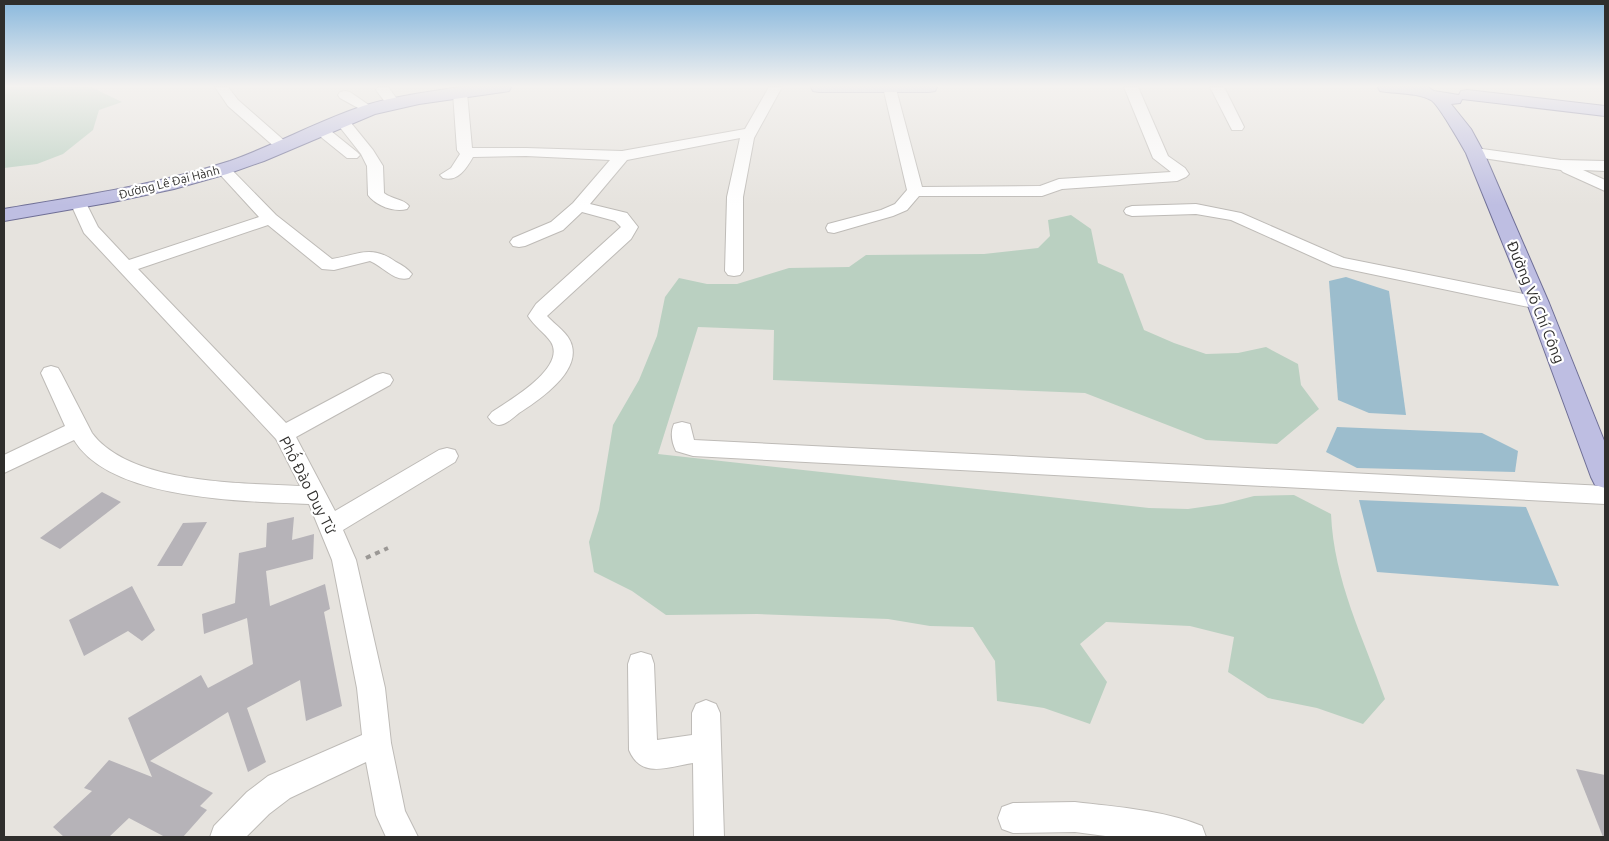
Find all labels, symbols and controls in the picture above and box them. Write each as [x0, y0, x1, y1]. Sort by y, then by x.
street label: Đường Lê Đại Hành [117, 163, 221, 202]
street label: Đường Võ Chí Công [1504, 238, 1568, 366]
street label: Phố Đào Duy Từ [276, 433, 342, 538]

